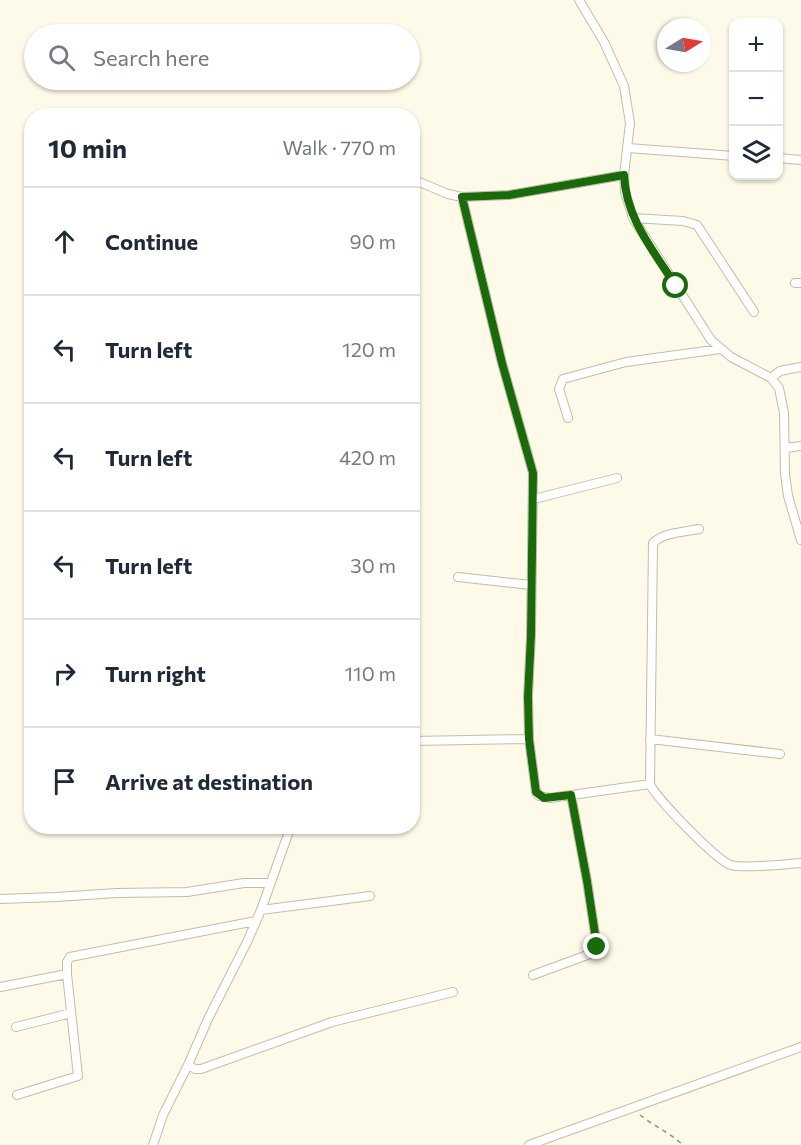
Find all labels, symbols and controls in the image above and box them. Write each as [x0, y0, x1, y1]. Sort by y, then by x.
north arrow [657, 18, 711, 72]
map controls [729, 18, 783, 180]
button: + [729, 18, 783, 72]
search box [24, 24, 420, 90]
icon: search [45, 41, 78, 74]
text: Search here [93, 44, 209, 71]
button: − [729, 72, 783, 126]
button: layers [729, 126, 783, 180]
text: 10 min [48, 132, 127, 163]
text: Walk · 770 m [282, 135, 396, 159]
icon: ahead [48, 225, 81, 258]
text: Continue [105, 228, 198, 255]
text: 90 m [350, 229, 396, 253]
route start [662, 272, 688, 298]
icon: left [48, 333, 81, 366]
text: Turn left [105, 336, 192, 363]
text: 120 m [342, 337, 396, 361]
icon: left [48, 441, 81, 474]
text: Turn left [105, 444, 192, 471]
text: 420 m [339, 445, 396, 469]
icon: left [48, 549, 81, 582]
text: Turn left [105, 552, 192, 579]
text: 30 m [350, 553, 396, 577]
icon: right [48, 657, 81, 690]
text: Turn right [105, 660, 206, 687]
text: 110 m [345, 661, 396, 685]
icon: arrive [48, 765, 81, 798]
text: Arrive at destination [105, 768, 313, 795]
route end [583, 933, 609, 959]

